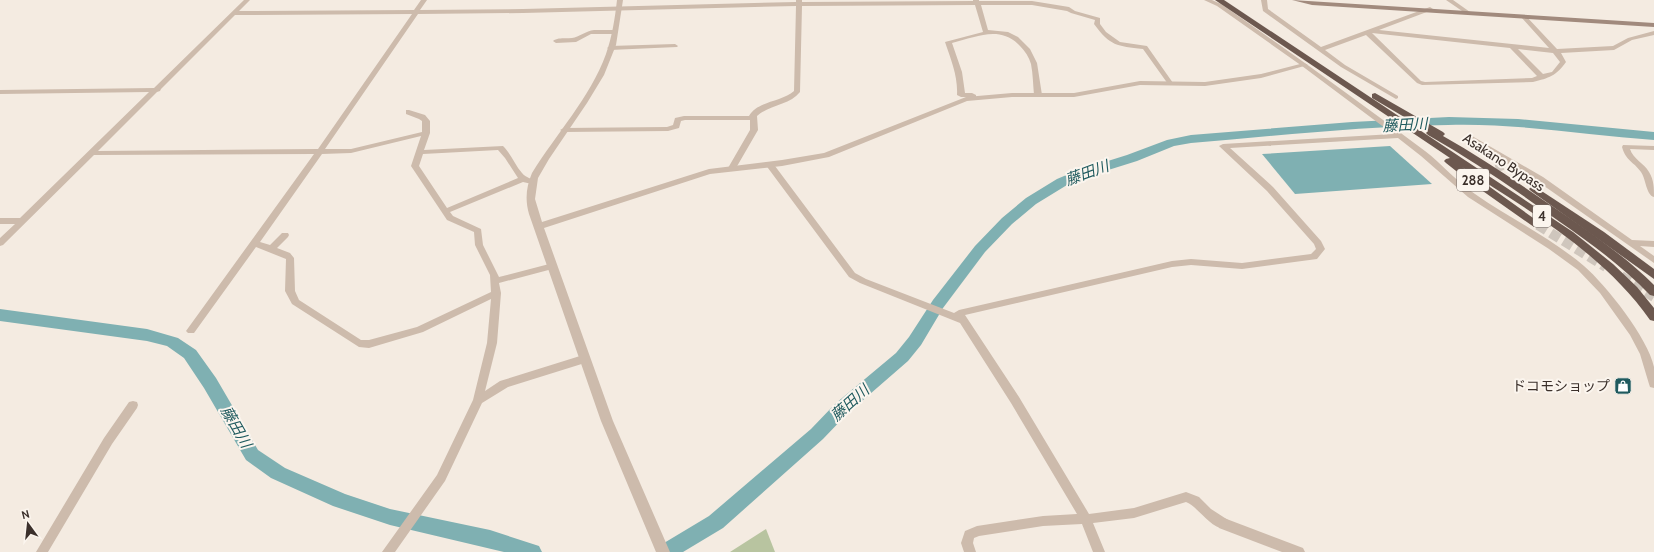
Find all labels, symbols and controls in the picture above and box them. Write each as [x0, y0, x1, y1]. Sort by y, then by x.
water label: 藤田川 [1382, 115, 1430, 135]
street label: Asakano Bypass [1460, 129, 1548, 195]
water label: 藤田川 [1063, 156, 1113, 189]
road number: 288 [1457, 169, 1489, 191]
road number: 4 [1533, 205, 1551, 227]
shop icon: ドコモショップ [1613, 376, 1633, 396]
place label: ドコモショップ [1512, 377, 1610, 395]
water label: 藤田川 [827, 380, 874, 425]
water label: 藤田川 [217, 403, 256, 453]
north arrow [8, 504, 48, 544]
text: N [20, 507, 31, 522]

